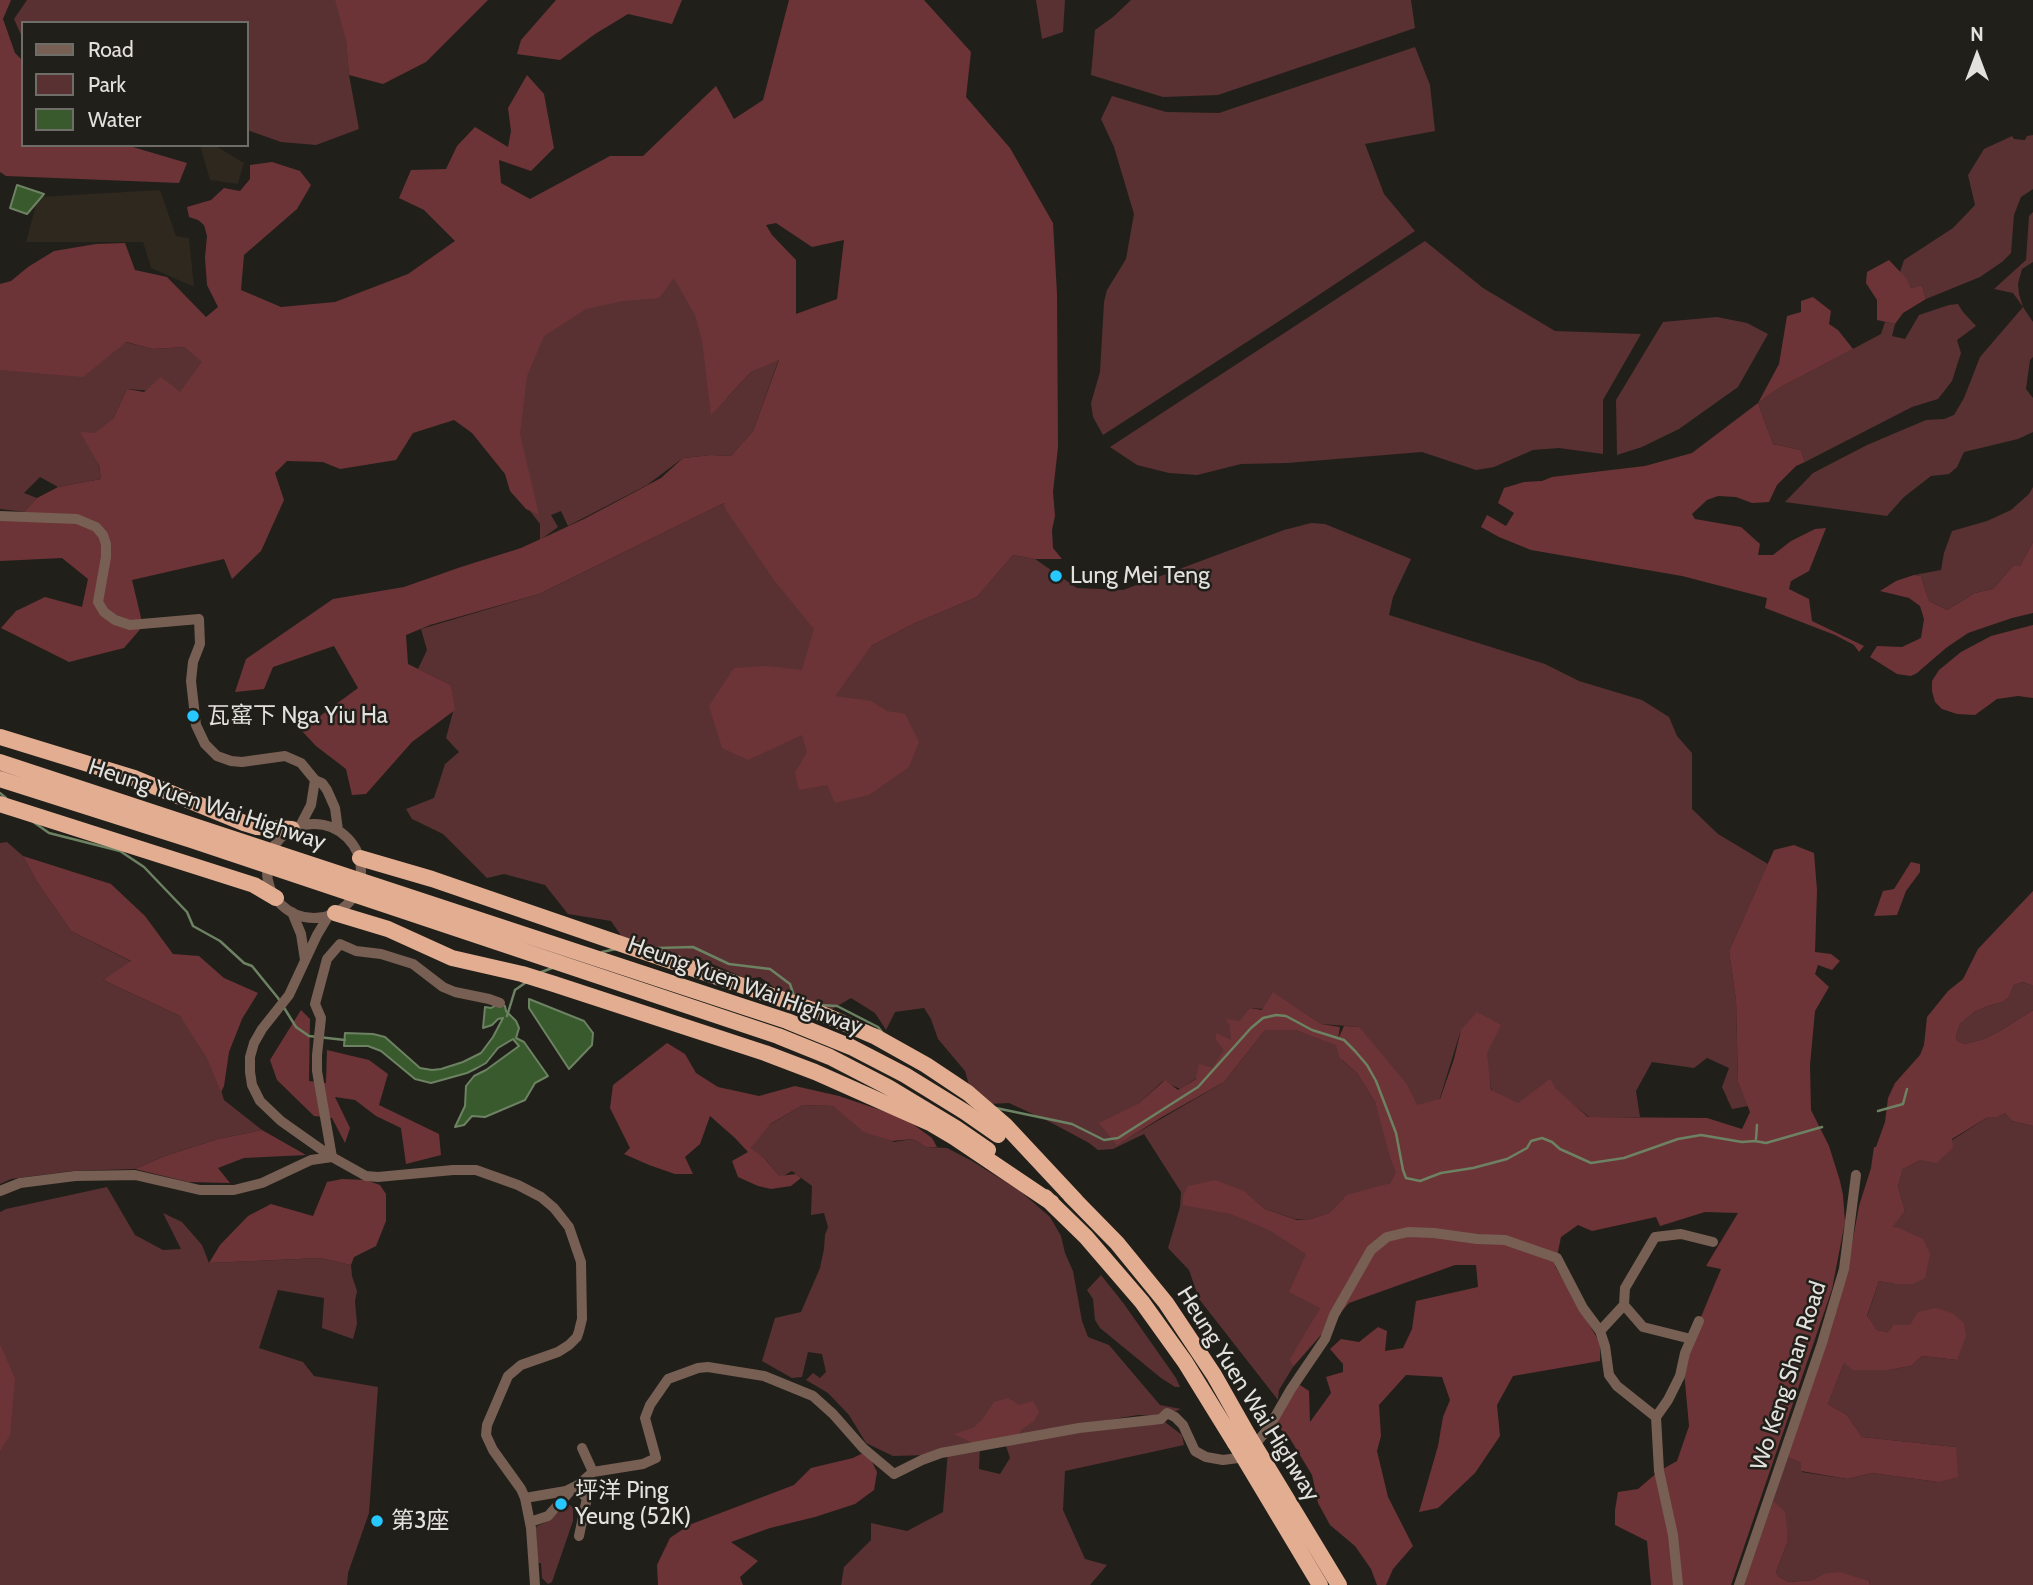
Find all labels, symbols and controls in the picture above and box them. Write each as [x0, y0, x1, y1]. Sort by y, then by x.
legend [21, 21, 248, 147]
north arrow [1942, 21, 2012, 91]
text: N [1970, 23, 1984, 46]
text: Road [88, 37, 134, 62]
text: Park [88, 72, 126, 97]
text: Water [88, 107, 141, 132]
place label: Lung Mei Teng [1070, 562, 1210, 590]
marker: Lung Mei Teng [1048, 568, 1064, 584]
place label: 瓦窰下 Nga Yiu Ha [207, 702, 388, 730]
marker: 瓦窰下 Nga Yiu Ha [185, 708, 201, 724]
street label: Heung Yuen Wai Highway [85, 754, 329, 856]
street label: Heung Yuen Wai Highway [624, 931, 866, 1041]
street label: Wo Keng Shan Road [1745, 1278, 1833, 1474]
street label: Heung Yuen Wai Highway [1171, 1282, 1325, 1506]
place label: 坪洋 Ping Yeung (52K) [575, 1477, 691, 1531]
marker: 坪洋 Ping Yeung (52K) [553, 1496, 569, 1512]
place label: 第3座 [391, 1507, 449, 1535]
marker: 第3座 [369, 1513, 385, 1529]

